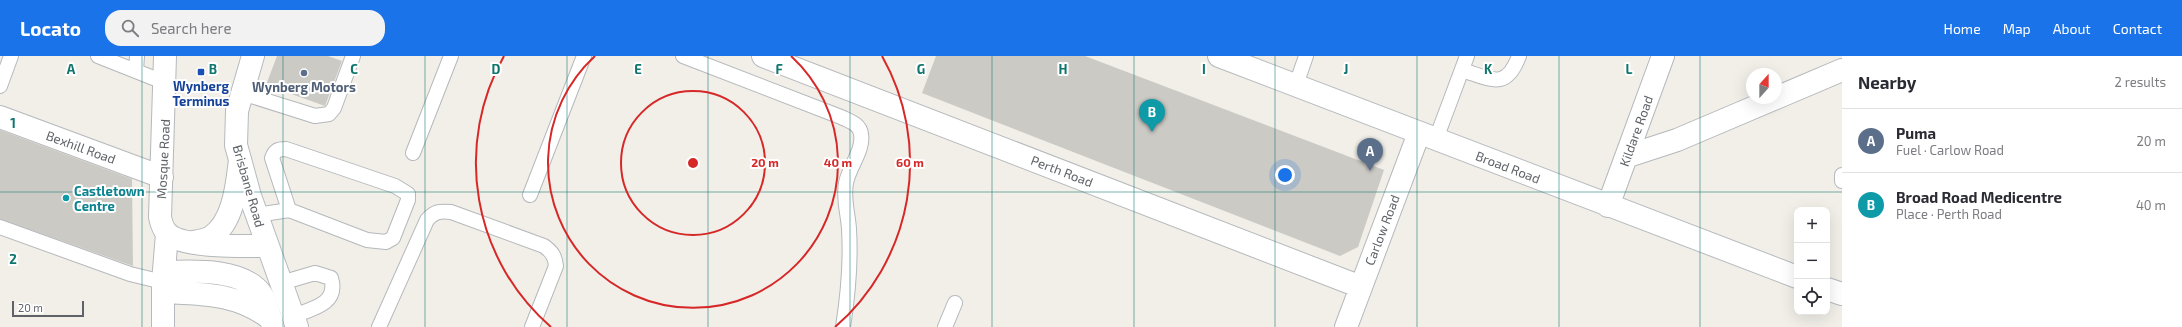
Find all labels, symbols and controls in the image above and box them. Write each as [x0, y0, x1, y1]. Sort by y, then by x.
search box [105, 10, 385, 46]
text: Locato [20, 17, 81, 40]
icon: search [119, 17, 141, 39]
text: Search here [151, 19, 231, 37]
text: Home [1944, 20, 1981, 37]
text: Map [2003, 20, 2031, 37]
text: About [2053, 20, 2091, 37]
text: Contact [2113, 20, 2162, 37]
text: A [67, 61, 76, 77]
text: B [209, 61, 217, 77]
text: C [350, 61, 358, 77]
text: D [492, 61, 501, 77]
text: E [634, 61, 642, 77]
text: F [775, 61, 783, 77]
text: G [917, 61, 925, 77]
text: H [1059, 61, 1068, 77]
text: I [1202, 61, 1206, 77]
text: J [1344, 61, 1348, 77]
text: K [1484, 61, 1493, 77]
text: L [1626, 61, 1633, 77]
marker: Wynberg Terminus [196, 67, 206, 77]
marker: Wynberg Motors [299, 68, 309, 78]
north arrow [1746, 68, 1782, 104]
text: Nearby [1858, 72, 1916, 92]
text: 2 results [2114, 74, 2166, 90]
place label: Wynberg Terminus [173, 78, 230, 109]
place label: Wynberg Motors [252, 79, 356, 95]
street label: Kildare Road [1616, 93, 1656, 169]
pin: B [1139, 99, 1165, 132]
text: 1 [10, 115, 16, 131]
street label: Mosque Road [153, 119, 173, 199]
text: Puma [1896, 124, 1936, 142]
street label: Bexhill Road [44, 127, 118, 167]
text: A [1867, 133, 1875, 149]
text: 20 m [2137, 133, 2166, 149]
pin: A [1357, 138, 1383, 171]
text: Fuel · Carlow Road [1896, 142, 2004, 158]
street label: Brisbane Road [230, 143, 268, 229]
street label: Broad Road [1473, 147, 1543, 187]
street label: Perth Road [1029, 152, 1095, 190]
text: 20 m [751, 155, 779, 169]
text: 40 m [824, 155, 852, 169]
text: 60 m [896, 155, 924, 169]
centre of rings [686, 156, 700, 170]
your location [1275, 165, 1295, 185]
place label: Castletown Centre [74, 183, 145, 214]
text: Broad Road Medicentre [1896, 188, 2062, 206]
street label: Carlow Road [1361, 192, 1403, 268]
marker: Castletown Centre [61, 193, 71, 203]
text: B [1867, 197, 1875, 213]
text: 40 m [2136, 197, 2166, 213]
text: Place · Perth Road [1896, 206, 2002, 222]
map controls [1794, 207, 1830, 315]
button: + [1794, 207, 1830, 243]
button: − [1794, 243, 1830, 279]
text: 2 [9, 251, 17, 267]
button: locate [1794, 279, 1830, 315]
scale bar [12, 299, 84, 318]
text: 20 m [18, 301, 43, 314]

